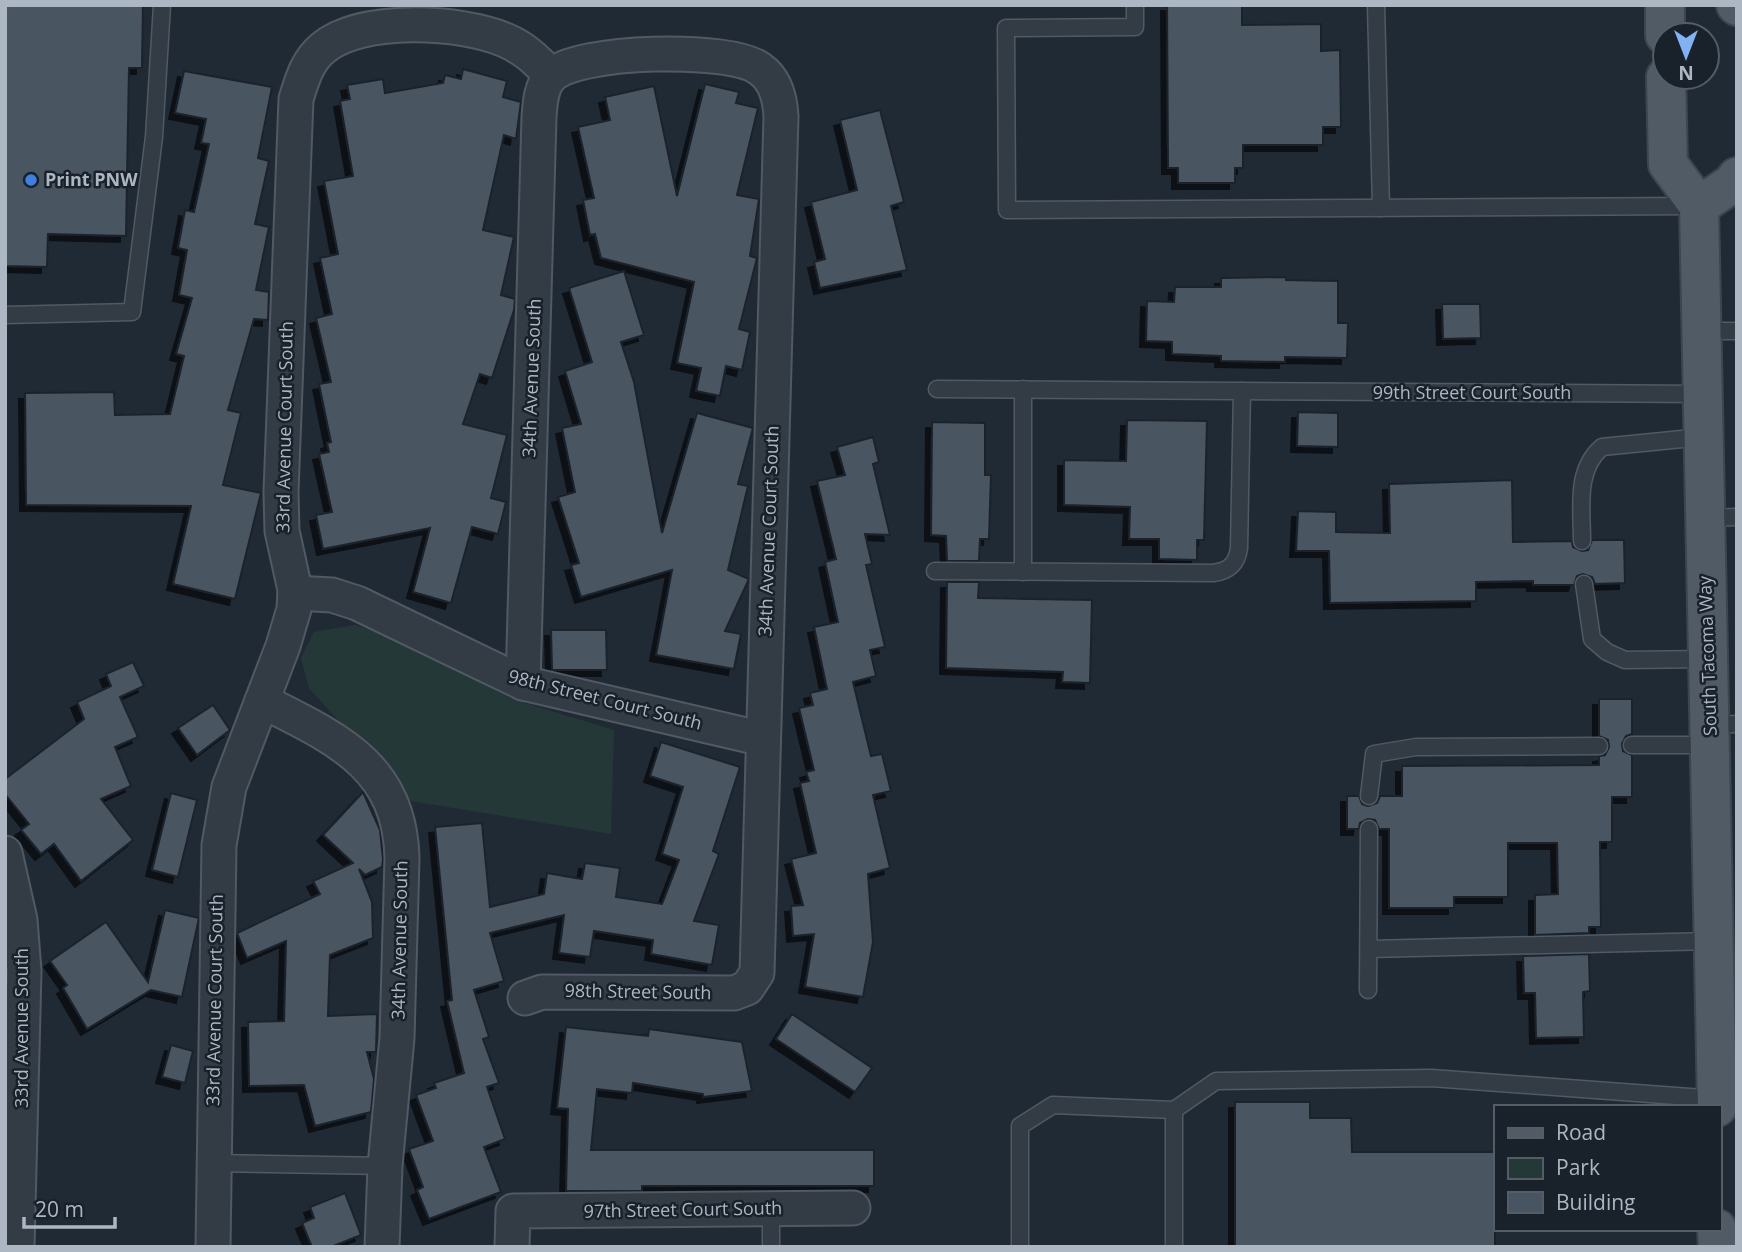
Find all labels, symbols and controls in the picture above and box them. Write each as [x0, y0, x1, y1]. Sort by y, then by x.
north arrow [1651, 21, 1721, 91]
text: N [1678, 60, 1694, 86]
place label: Print PNW [45, 167, 138, 191]
marker: Print PNW [23, 172, 39, 188]
street label: 34th Avenue South [516, 298, 546, 458]
street label: 33rd Avenue Court South [270, 321, 298, 533]
street label: 99th Street Court South [1373, 380, 1571, 404]
street label: 34th Avenue Court South [752, 425, 784, 637]
street label: South Tacoma Way [1692, 575, 1722, 737]
street label: 98th Street Court South [506, 663, 704, 735]
street label: 34th Avenue South [386, 860, 412, 1020]
street label: 33rd Avenue Court South [200, 894, 228, 1106]
street label: 33rd Avenue South [9, 948, 33, 1108]
street label: 98th Street South [564, 978, 712, 1004]
legend [1494, 1105, 1721, 1231]
text: Road [1556, 1118, 1606, 1146]
text: Park [1556, 1153, 1600, 1181]
scale bar [24, 1186, 116, 1230]
text: Building [1556, 1188, 1635, 1216]
text: 20 m [35, 1195, 84, 1223]
street label: 97th Street Court South [584, 1195, 782, 1223]

